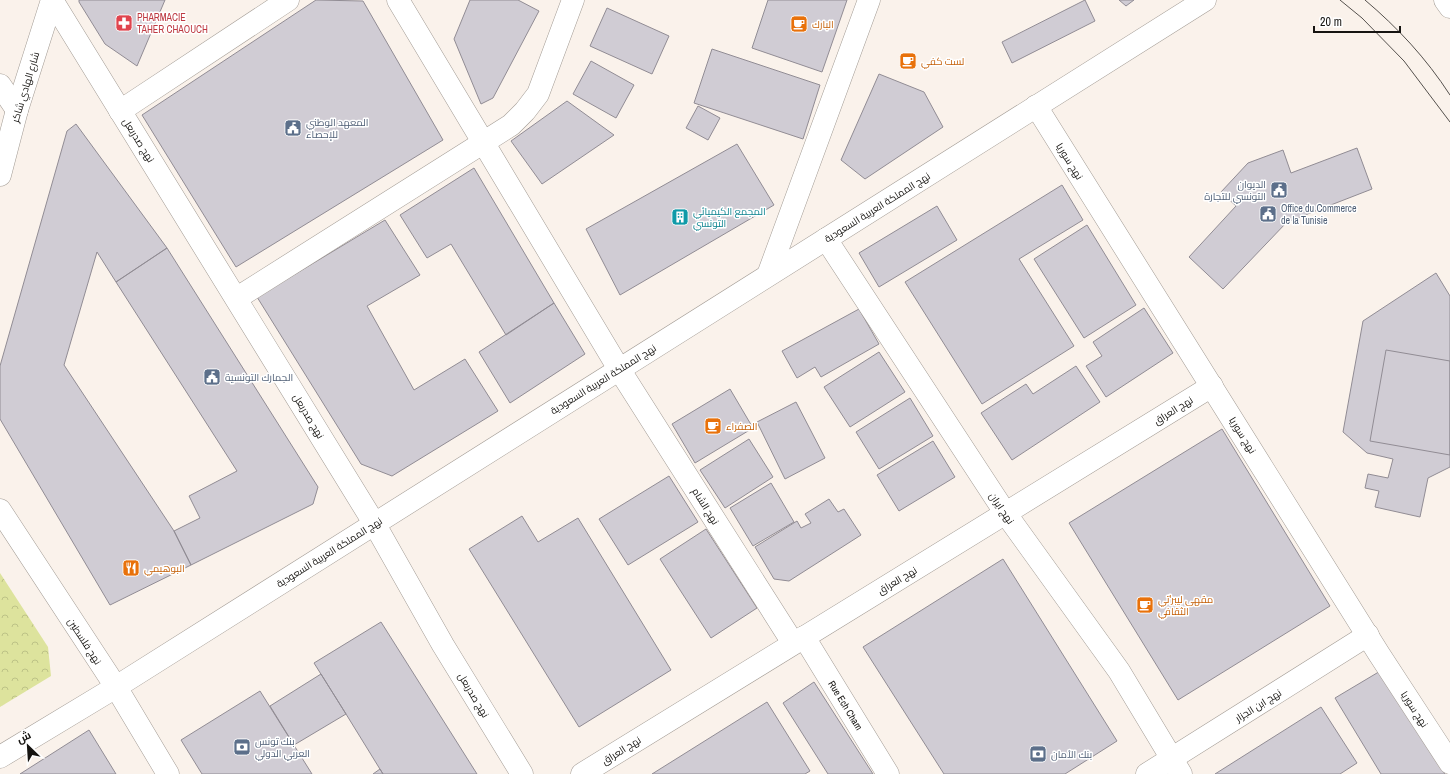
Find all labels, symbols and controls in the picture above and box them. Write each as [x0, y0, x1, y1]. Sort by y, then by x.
scale bar [1314, 8, 1400, 34]
place label: PHARMACIE TAHER CHAOUCH [137, 11, 208, 36]
pharmacy icon: PHARMACIE TAHER CHAOUCH [114, 13, 134, 33]
cafe icon: البارك [789, 14, 809, 34]
text: 20 m [1320, 14, 1342, 30]
place label: البارك [812, 18, 834, 31]
street label: شارع الهادي شاكر [8, 50, 43, 125]
cafe icon: لست كفي [898, 51, 918, 71]
place label: لست كفي [921, 55, 964, 69]
street label: نهج صدربعل [120, 116, 157, 165]
place label: المعهد الوطني للإحصاء [306, 116, 369, 141]
public building icon: المعهد الوطني للإحصاء [283, 118, 303, 138]
street label: نهج سوريا [1053, 140, 1086, 182]
street label: نهج المملكة العربية السعودية [822, 169, 933, 245]
place label: الديوان التونسي للتجارة [1204, 178, 1266, 204]
public building icon: الديوان التونسي للتجارة [1269, 180, 1289, 200]
place label: Office du Commerce de la Tunisie [1281, 202, 1357, 227]
public building icon: Office du Commerce de la Tunisie [1258, 204, 1278, 224]
place label: المجمع الكيميائي التونسي [693, 205, 766, 231]
building icon: المجمع الكيميائي التونسي [670, 207, 690, 227]
street label: نهج المملكة العربية السعودية [548, 341, 659, 417]
public building icon: الجمارك التونسية [202, 367, 222, 387]
place label: الجمارك التونسية [225, 371, 293, 384]
street label: نهج صدربعل [290, 391, 327, 441]
street label: نهج العراق [1151, 393, 1195, 428]
street label: نهج سوريا [1226, 414, 1259, 456]
cafe icon: الصفراء [703, 416, 723, 436]
place label: الصفراء [726, 420, 758, 433]
street label: نهج الشام [688, 485, 722, 528]
street label: نهج ايران [986, 490, 1017, 527]
street label: نهج المملكة العربية السعودية [274, 514, 385, 590]
restaurant icon: البوهيمي [121, 558, 141, 578]
place label: البوهيمي [144, 562, 185, 576]
street label: نهج العراق [875, 564, 919, 597]
place label: مقهى ليبر'تي الثقافي [1158, 593, 1213, 619]
cafe icon: مقهى ليبر'تي الثقافي [1135, 595, 1155, 615]
street label: نهج فلسطين [65, 616, 104, 667]
street label: نهج صدربعل [455, 670, 492, 720]
street label: Rue Ech Cham [825, 678, 866, 733]
street label: نهج ابن الجزار [1232, 686, 1284, 725]
street label: نهج سوريا [1398, 689, 1431, 730]
north arrow [8, 726, 48, 766]
text: ش [14, 728, 33, 746]
street label: نهج العراق [599, 733, 643, 768]
place label: بنك تونس العربي الدولي [255, 735, 310, 761]
bank icon: بنك تونس العربي الدولي [232, 737, 252, 757]
bank icon: بنك الأمان [1028, 744, 1048, 764]
place label: بنك الأمان [1051, 748, 1092, 761]

